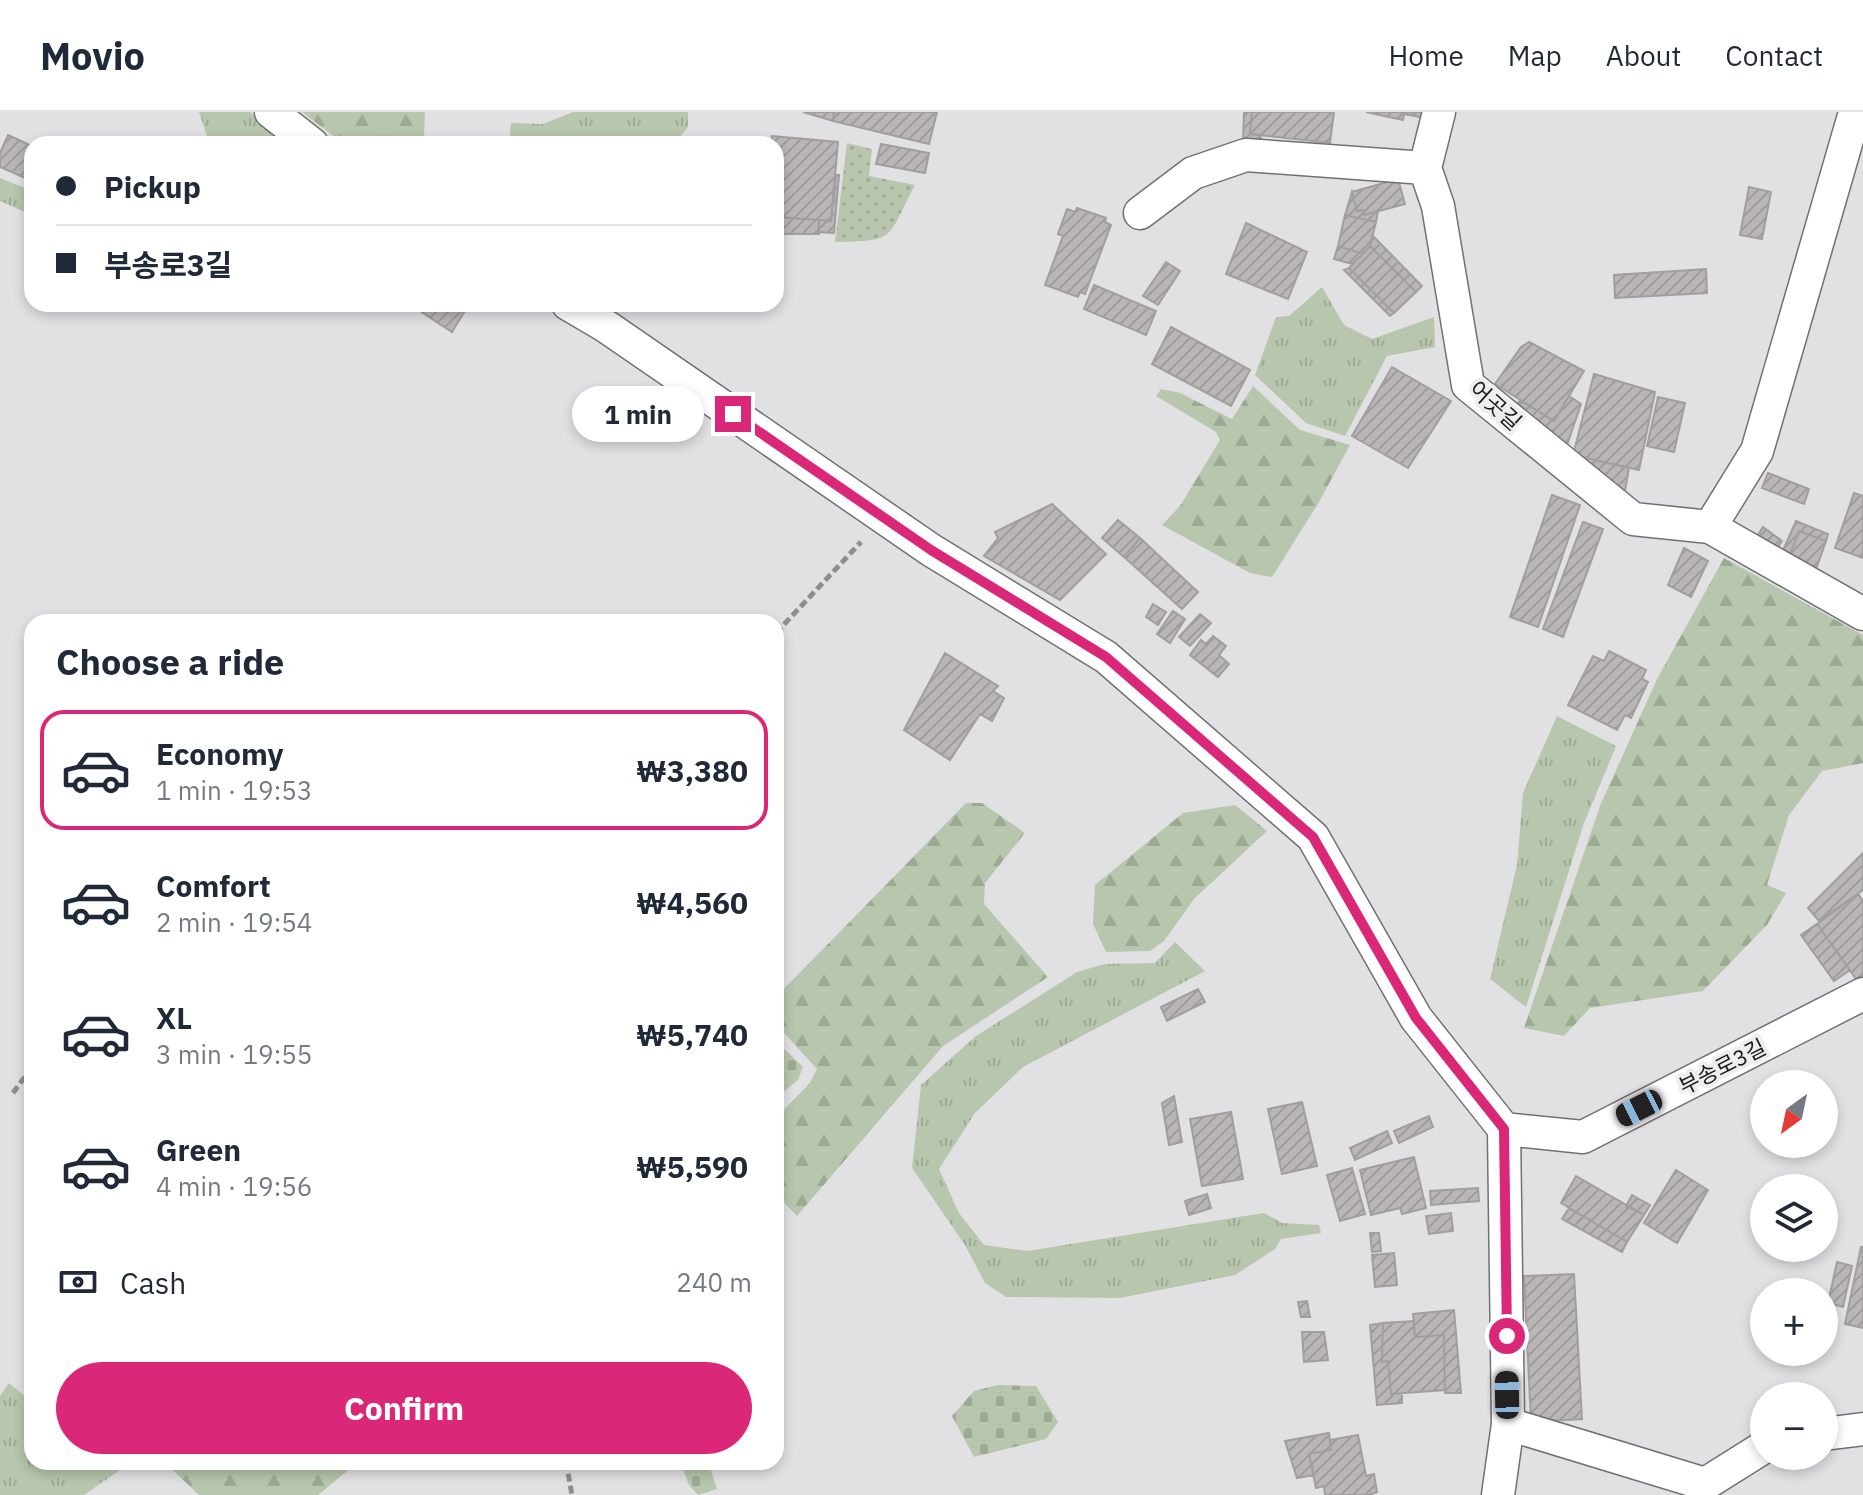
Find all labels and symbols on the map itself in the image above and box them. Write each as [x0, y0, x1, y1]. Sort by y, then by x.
street label: 어곳길 [1464, 374, 1528, 436]
callout: 1 min [573, 386, 705, 442]
route end [715, 396, 751, 432]
street label: 부송로3길 [1673, 1032, 1771, 1100]
north arrow [1750, 1070, 1838, 1158]
car [1612, 1086, 1666, 1130]
route start [1489, 1318, 1525, 1354]
car [1495, 1371, 1519, 1419]

